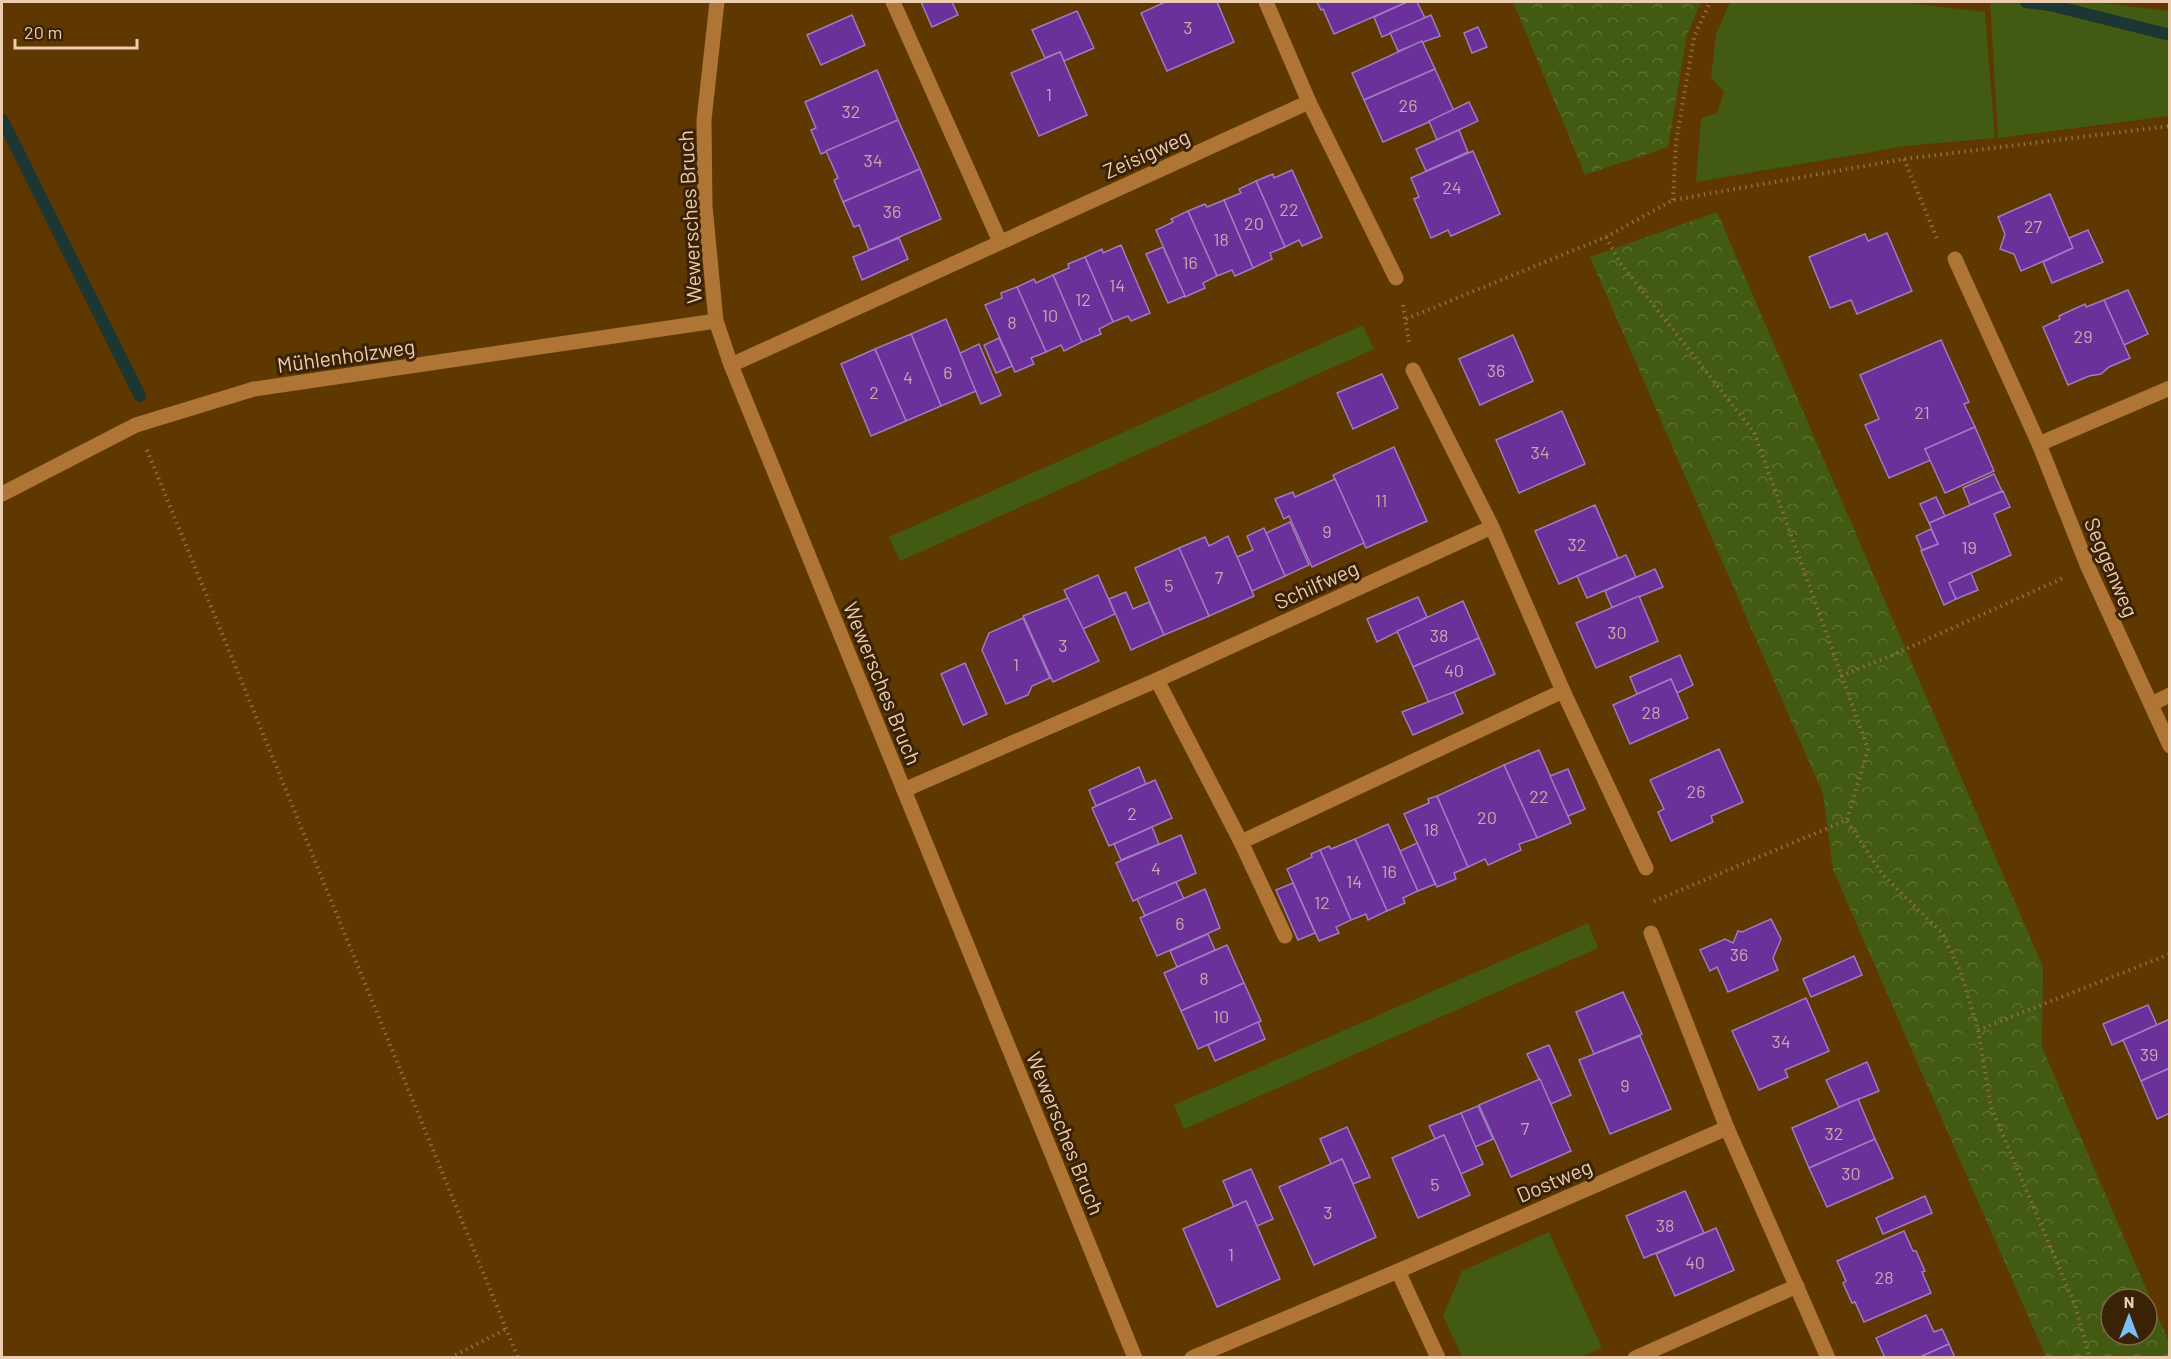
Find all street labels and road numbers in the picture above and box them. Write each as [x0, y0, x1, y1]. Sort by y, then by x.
street label: Zeisigweg [1099, 123, 1193, 183]
street label: Wewersches Bruch [672, 130, 706, 304]
street label: Mühlenholzweg [275, 333, 417, 377]
street label: Seggenweg [2080, 514, 2144, 620]
street label: Schilfweg [1270, 554, 1362, 614]
street label: Wewersches Bruch [839, 598, 927, 768]
street label: Wewersches Bruch [1022, 1048, 1110, 1218]
street label: Dostweg [1513, 1153, 1595, 1207]

